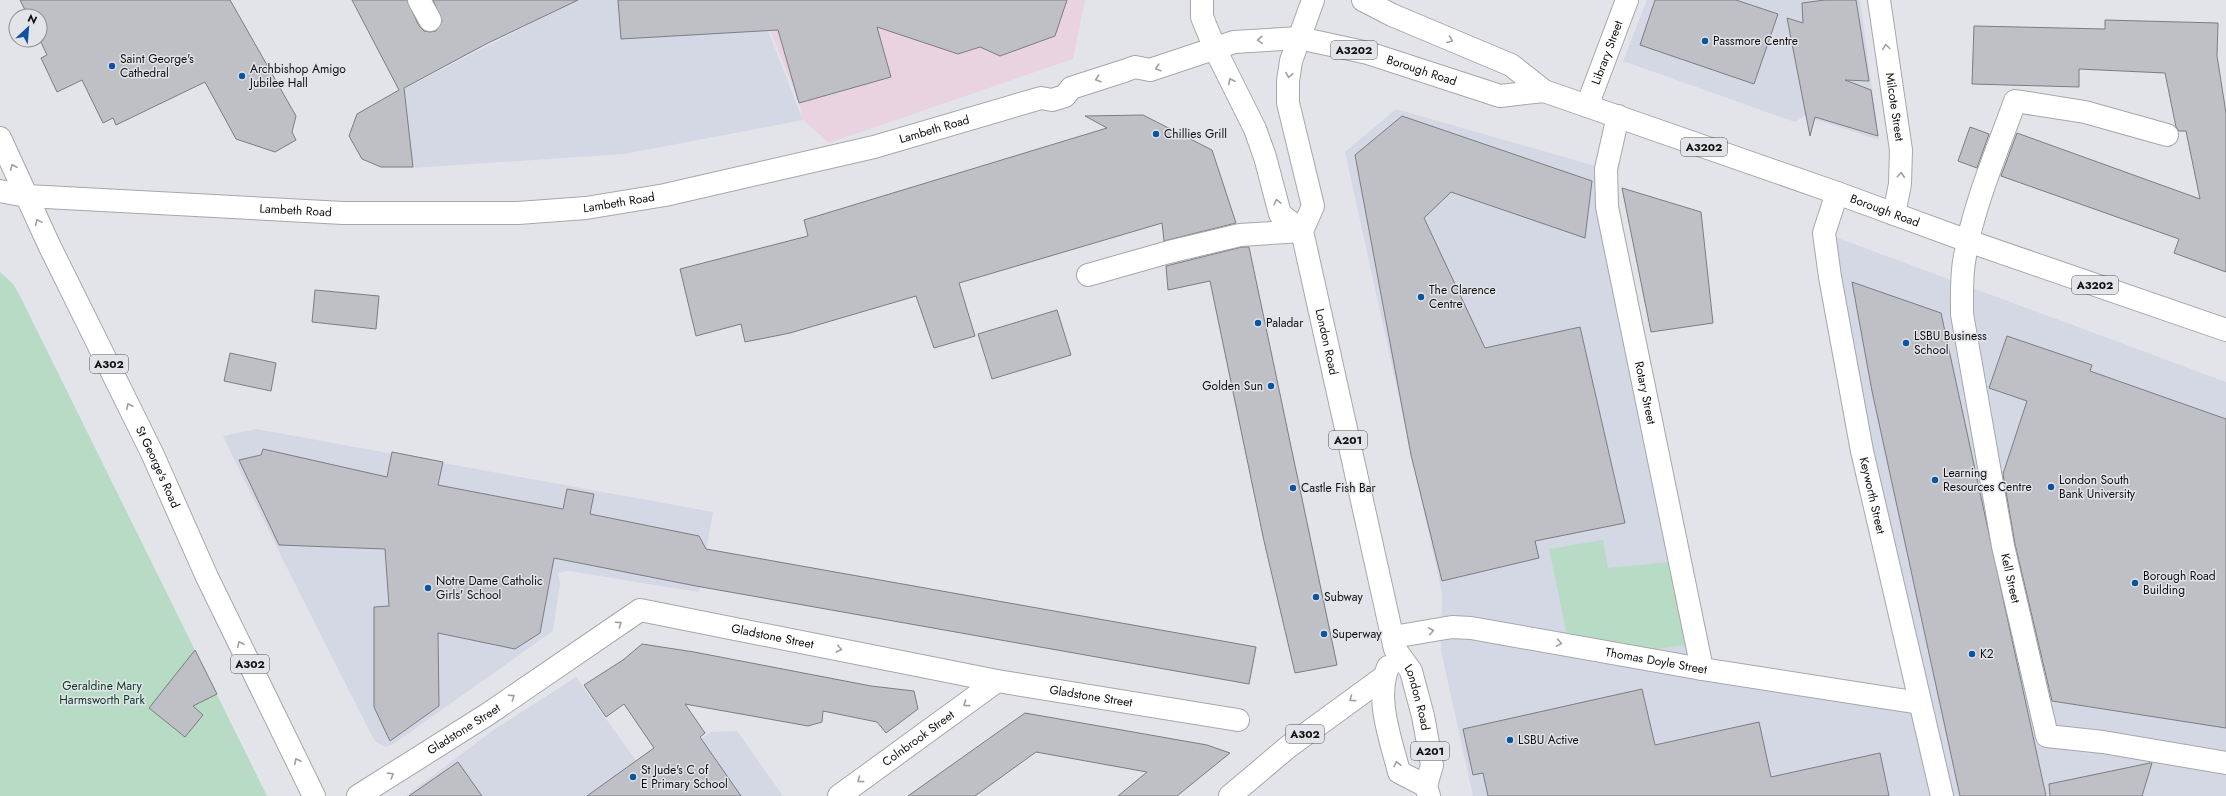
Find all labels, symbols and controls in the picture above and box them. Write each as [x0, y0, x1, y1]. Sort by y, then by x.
north arrow [8, 8, 48, 48]
text: N [25, 10, 40, 28]
street label: Library Street [1587, 18, 1627, 87]
place label: Passmore Centre [1713, 32, 1798, 50]
one-way arrow [1446, 35, 1453, 43]
one-way arrow [1257, 36, 1263, 45]
marker: Passmore Centre [1700, 36, 1710, 46]
road number: A3202 [1331, 41, 1377, 59]
one-way arrow [1882, 43, 1891, 50]
place label: Saint George's Cathedral [120, 50, 194, 82]
street label: Borough Road [1384, 51, 1459, 90]
place label: Archbishop Amigo Jubilee Hall [248, 60, 346, 92]
marker: Saint George's Cathedral [107, 61, 117, 71]
one-way arrow [1154, 63, 1161, 72]
marker: Archbishop Amigo Jubilee Hall [237, 71, 247, 81]
street label: Milcote Street [1881, 71, 1909, 143]
one-way arrow [1285, 72, 1294, 79]
one-way arrow [1094, 75, 1101, 83]
one-way arrow [1228, 78, 1236, 86]
street label: Lambeth Road [897, 110, 972, 148]
place label: Chillies Grill [1164, 125, 1227, 143]
marker: Chillies Grill [1151, 129, 1161, 139]
road number: A3202 [1681, 138, 1727, 156]
one-way arrow [10, 164, 18, 171]
one-way arrow [1896, 172, 1905, 178]
street label: Lambeth Road [583, 188, 656, 217]
street label: Borough Road [1848, 190, 1922, 232]
one-way arrow [1274, 199, 1282, 206]
street label: Lambeth Road [259, 200, 332, 221]
one-way arrow [35, 218, 43, 225]
road number: A3202 [2072, 276, 2118, 294]
place label: The Clarence Centre [1429, 281, 1496, 313]
marker: The Clarence Centre [1416, 292, 1426, 302]
street label: London Road [1311, 307, 1343, 377]
place label: Paladar [1266, 314, 1304, 332]
marker: Paladar [1253, 318, 1263, 328]
place label: LSBU Business School [1914, 327, 1987, 359]
marker: LSBU Business School [1901, 338, 1911, 348]
road number: A302 [90, 355, 128, 373]
street label: Rotary Street [1630, 360, 1660, 426]
place label: Golden Sun [1202, 377, 1263, 395]
marker: Golden Sun [1266, 381, 1276, 391]
one-way arrow [126, 402, 134, 410]
street label: St George's Road [131, 423, 184, 511]
road number: A201 [1329, 431, 1367, 449]
street label: Keyworth Street [1855, 455, 1890, 536]
place label: Learning Resources Centre [1943, 464, 2032, 496]
place label: London South Bank University [2059, 471, 2136, 503]
marker: Learning Resources Centre [1930, 475, 1940, 485]
place label: Castle Fish Bar [1301, 479, 1377, 497]
marker: London South Bank University [2046, 482, 2056, 492]
marker: Castle Fish Bar [1288, 483, 1298, 493]
street label: Kell Street [1996, 552, 2025, 605]
place label: Borough Road Building [2143, 567, 2216, 599]
place label: Notre Dame Catholic Girls' School [436, 572, 543, 604]
marker: Borough Road Building [2130, 578, 2140, 588]
marker: Notre Dame Catholic Girls' School [423, 583, 433, 593]
place label: Subway [1324, 588, 1363, 606]
marker: Subway [1311, 592, 1321, 602]
street label: Gladstone Street [730, 619, 815, 653]
one-way arrow [615, 622, 622, 629]
place label: Superway [1332, 625, 1382, 643]
one-way arrow [1428, 627, 1434, 636]
marker: Superway [1319, 629, 1329, 639]
one-way arrow [1556, 639, 1562, 647]
one-way arrow [237, 641, 245, 648]
street label: Thomas Doyle Street [1604, 643, 1709, 679]
one-way arrow [836, 645, 842, 653]
place label: K2 [1980, 645, 1994, 663]
marker: K2 [1967, 649, 1977, 659]
road number: A302 [231, 655, 269, 673]
street label: London Road [1400, 660, 1434, 732]
park label: Geraldine Mary Harmsworth Park [59, 677, 145, 709]
street label: Gladstone Street [1048, 681, 1134, 712]
one-way arrow [508, 694, 515, 702]
one-way arrow [1349, 694, 1356, 701]
street label: Gladstone Street [423, 699, 504, 759]
one-way arrow [963, 699, 970, 706]
street label: Colnbrook Street [878, 706, 958, 771]
road number: A302 [1286, 725, 1324, 743]
place label: LSBU Active [1518, 731, 1579, 749]
marker: LSBU Active [1505, 735, 1515, 745]
road number: A201 [1411, 742, 1449, 760]
one-way arrow [294, 758, 302, 765]
place label: St Jude's C of E Primary School [641, 761, 728, 793]
one-way arrow [1393, 761, 1402, 768]
one-way arrow [387, 772, 394, 780]
marker: St Jude's C of E Primary School [628, 772, 638, 782]
one-way arrow [858, 776, 865, 783]

